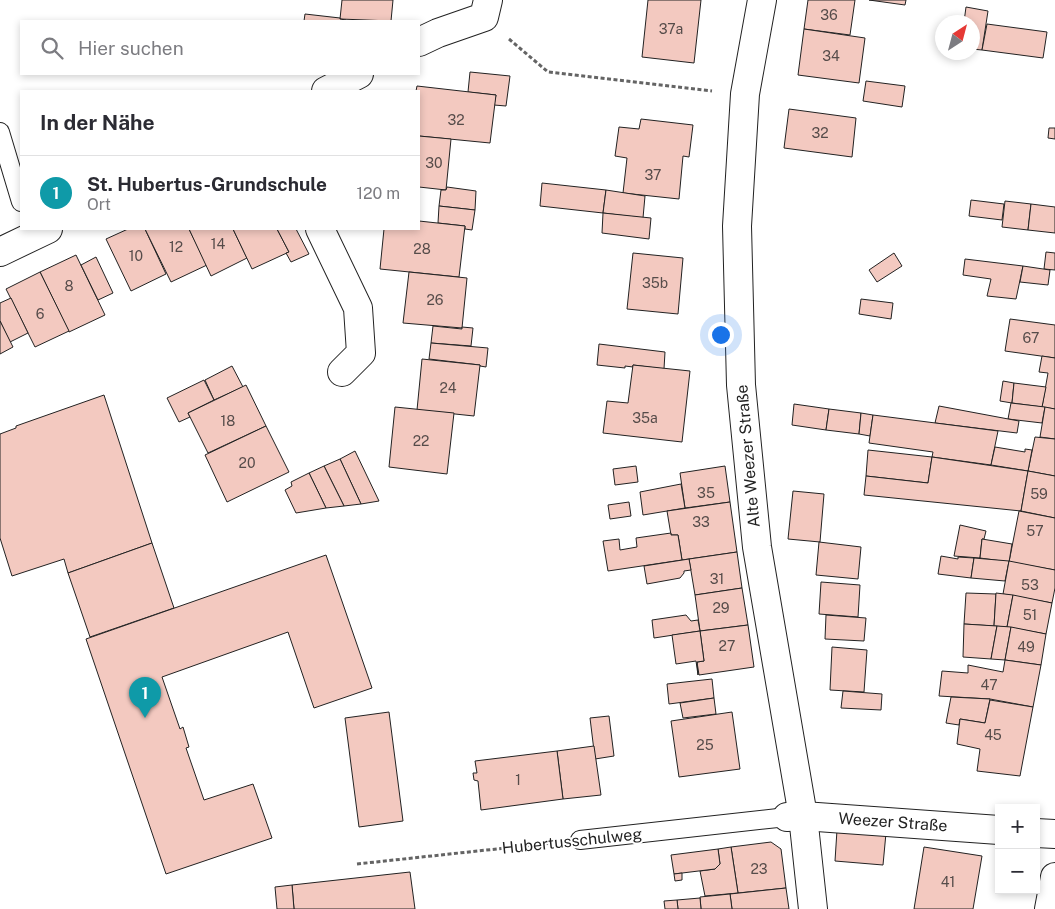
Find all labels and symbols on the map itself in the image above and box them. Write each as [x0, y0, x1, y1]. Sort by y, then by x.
house number: 36 [820, 7, 838, 23]
north arrow [935, 15, 980, 60]
house number: 37a [659, 21, 683, 37]
house number: 34 [822, 48, 840, 64]
house number: 32 [447, 112, 465, 128]
house number: 32 [811, 125, 829, 141]
house number: 30 [425, 155, 443, 171]
house number: 37 [645, 167, 661, 183]
house number: 14 [211, 236, 225, 252]
house number: 12 [169, 239, 183, 255]
house number: 28 [413, 241, 431, 257]
house number: 10 [129, 248, 143, 264]
house number: 35b [642, 275, 668, 291]
house number: 8 [64, 278, 74, 294]
house number: 26 [426, 292, 444, 308]
house number: 6 [36, 306, 45, 322]
your location [708, 322, 734, 348]
house number: 67 [1023, 330, 1039, 346]
house number: 24 [439, 380, 457, 396]
street label: Alte Weezer Straße [732, 384, 764, 528]
house number: 35a [632, 410, 658, 426]
house number: 18 [221, 413, 235, 429]
house number: 22 [413, 433, 429, 449]
house number: 20 [239, 455, 255, 471]
house number: 35 [697, 485, 715, 501]
house number: 59 [1030, 486, 1048, 502]
house number: 33 [692, 514, 710, 530]
house number: 57 [1026, 523, 1044, 539]
house number: 31 [710, 571, 724, 587]
house number: 53 [1021, 577, 1039, 593]
house number: 29 [712, 600, 730, 616]
house number: 51 [1023, 607, 1037, 623]
house number: 27 [719, 638, 735, 654]
house number: 49 [1017, 639, 1035, 655]
pin: 1 [129, 677, 161, 718]
house number: 47 [980, 677, 998, 693]
house number: 45 [984, 727, 1002, 743]
house number: 25 [696, 737, 714, 753]
house number: 1 [515, 772, 521, 788]
street label: Weezer Straße [838, 809, 948, 835]
street label: Hubertusschulweg [501, 824, 643, 858]
house number: 23 [750, 861, 768, 877]
house number: 41 [941, 874, 955, 890]

